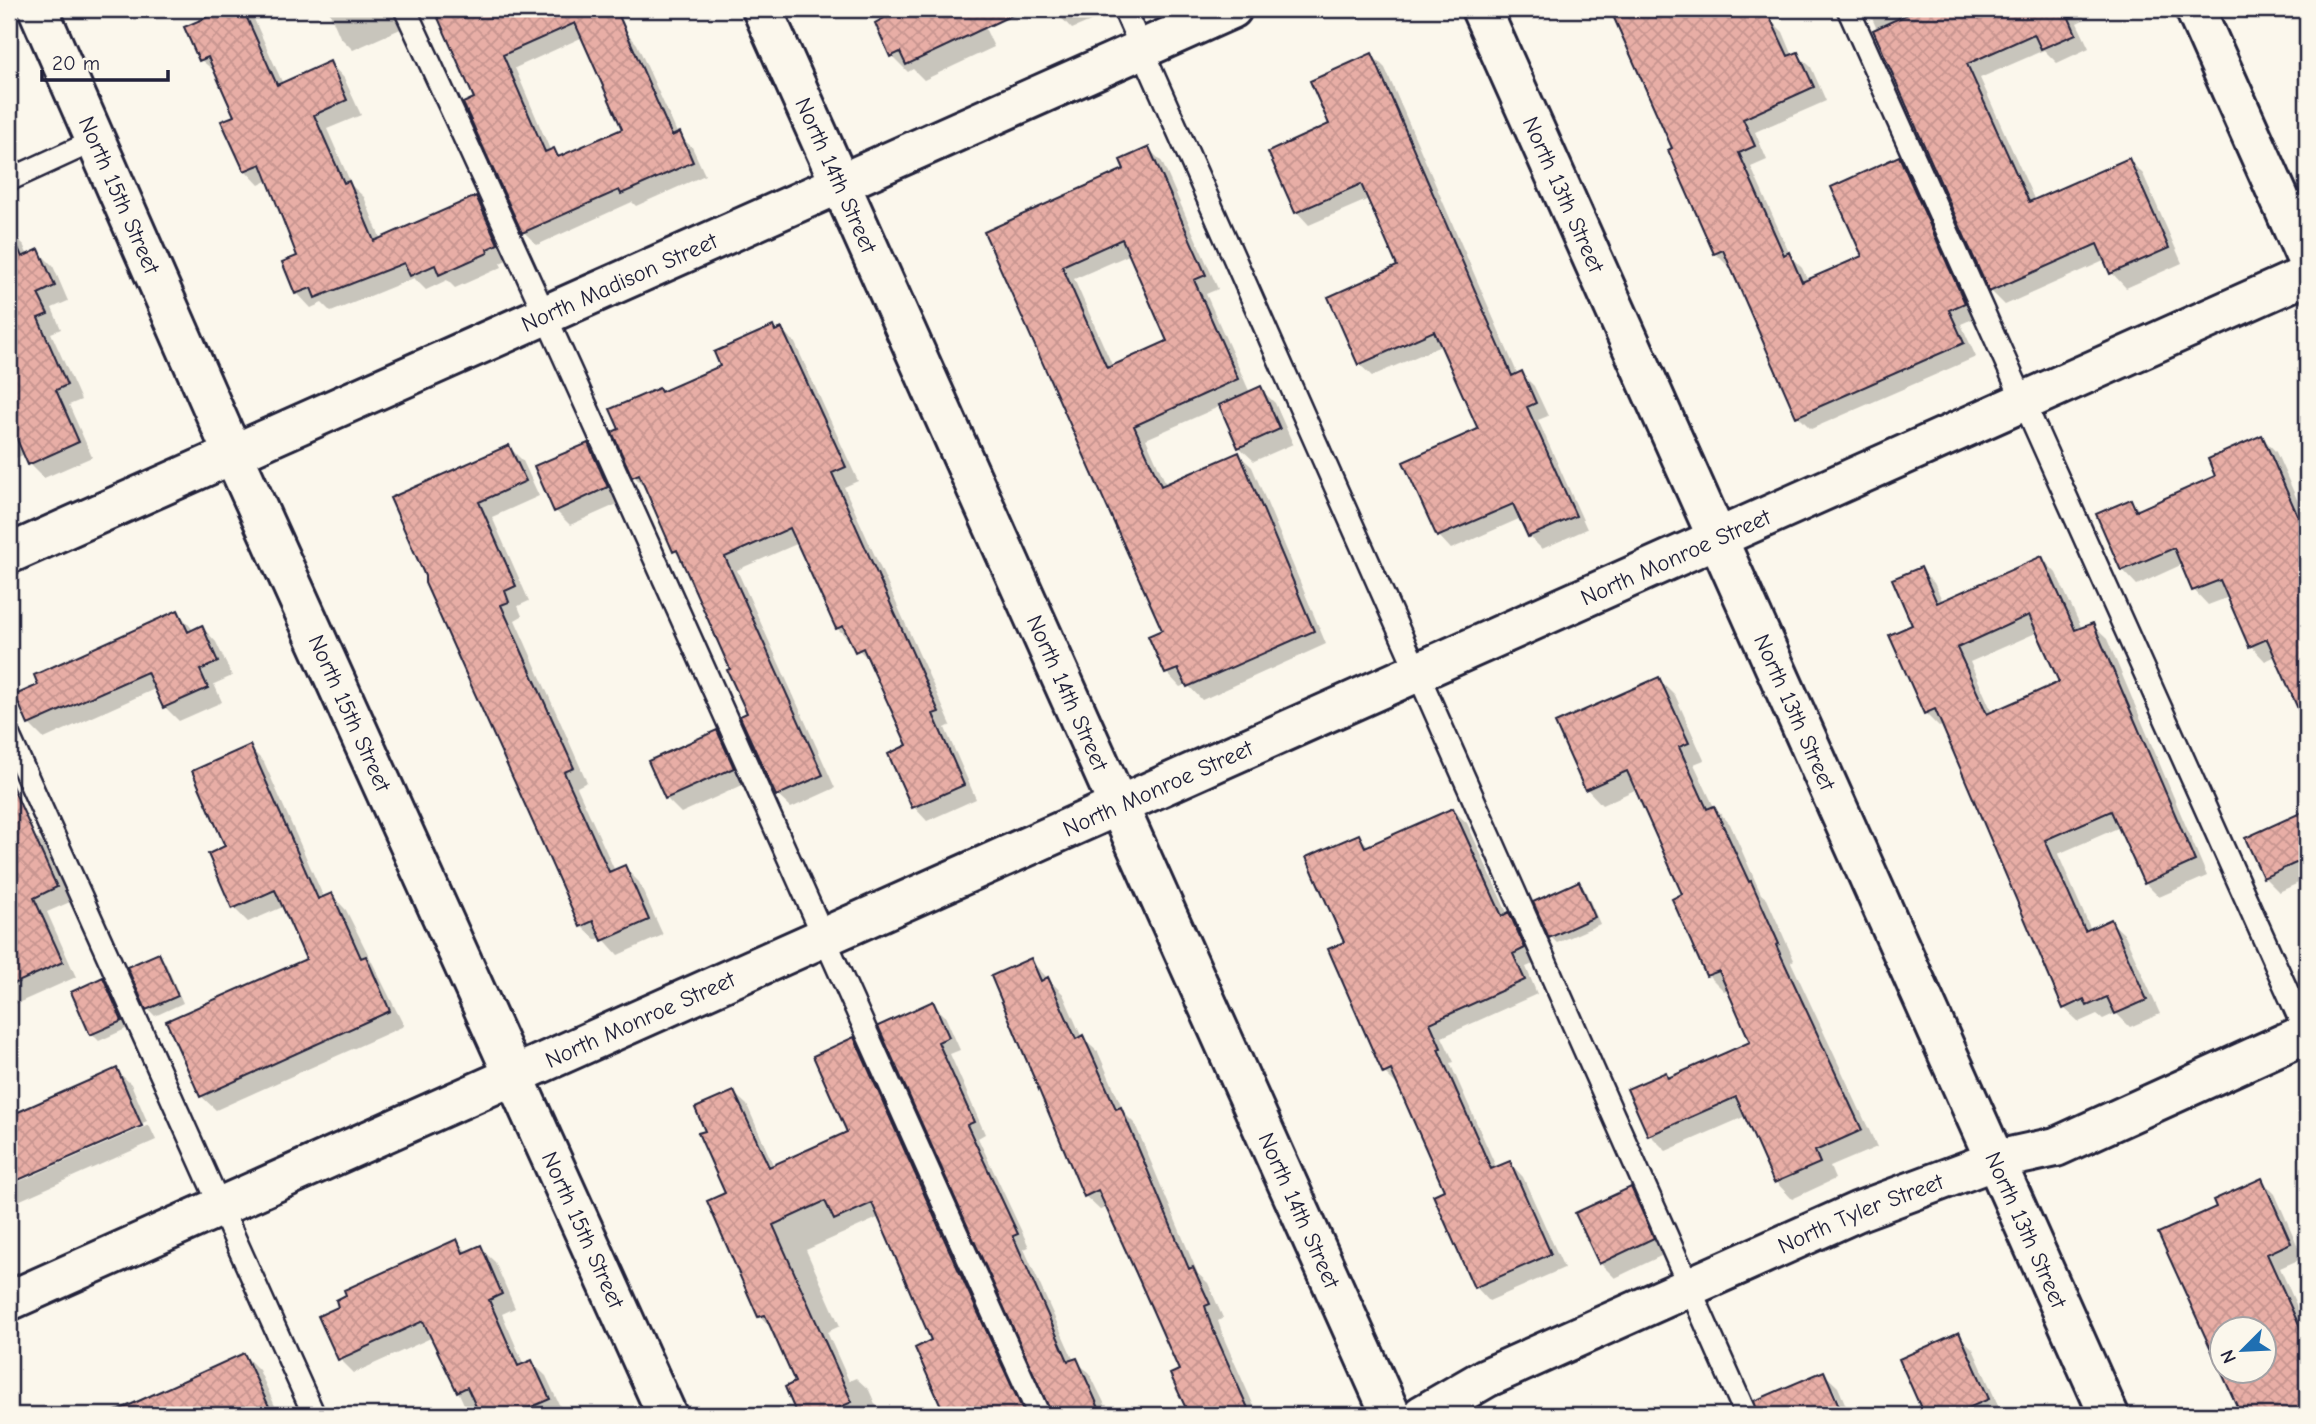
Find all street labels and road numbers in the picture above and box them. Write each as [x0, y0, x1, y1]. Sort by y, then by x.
street label: North 14th Street [790, 93, 883, 258]
street label: North 15th Street [73, 112, 166, 279]
street label: North 13th Street [1517, 112, 1611, 278]
street label: North Madison Street [517, 226, 722, 337]
street label: North Monroe Street [1576, 502, 1776, 611]
street label: North 14th Street [1021, 611, 1115, 776]
street label: North 15th Street [303, 630, 398, 797]
street label: North 13th Street [1748, 630, 1842, 796]
street label: North Monroe Street [1059, 733, 1258, 842]
street label: North Monroe Street [541, 965, 740, 1073]
street label: North 14th Street [1253, 1128, 1347, 1294]
street label: North 15th Street [536, 1147, 631, 1314]
street label: North 13th Street [1980, 1148, 2073, 1313]
street label: North Tyler Street [1773, 1167, 1948, 1259]

